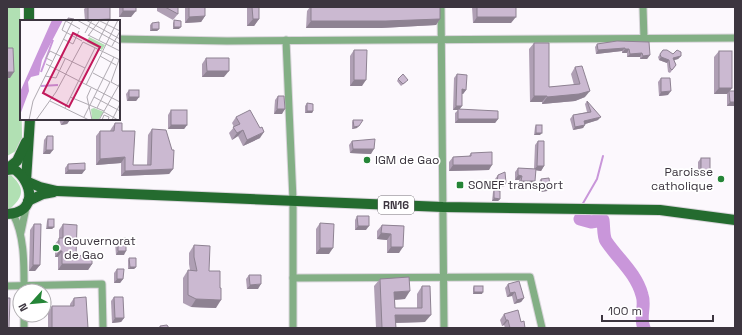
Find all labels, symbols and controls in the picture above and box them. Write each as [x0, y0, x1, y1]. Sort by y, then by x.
inset map [20, 20, 120, 120]
place label: IGM de Gao [375, 152, 439, 168]
marker: IGM de Gao [362, 155, 372, 165]
place label: Paroisse catholique [651, 164, 713, 194]
marker: Paroisse catholique [716, 174, 726, 184]
place label: SONEF transport [468, 177, 563, 193]
marker: SONEF transport [455, 180, 465, 190]
road number: RN16 [378, 196, 414, 214]
place label: Gouvernorat de Gao [64, 233, 136, 263]
marker: Gouvernorat de Gao [51, 243, 61, 253]
north arrow [12, 283, 52, 323]
scale bar [602, 297, 713, 323]
text: N [15, 301, 31, 314]
text: 100 m [608, 303, 642, 319]

